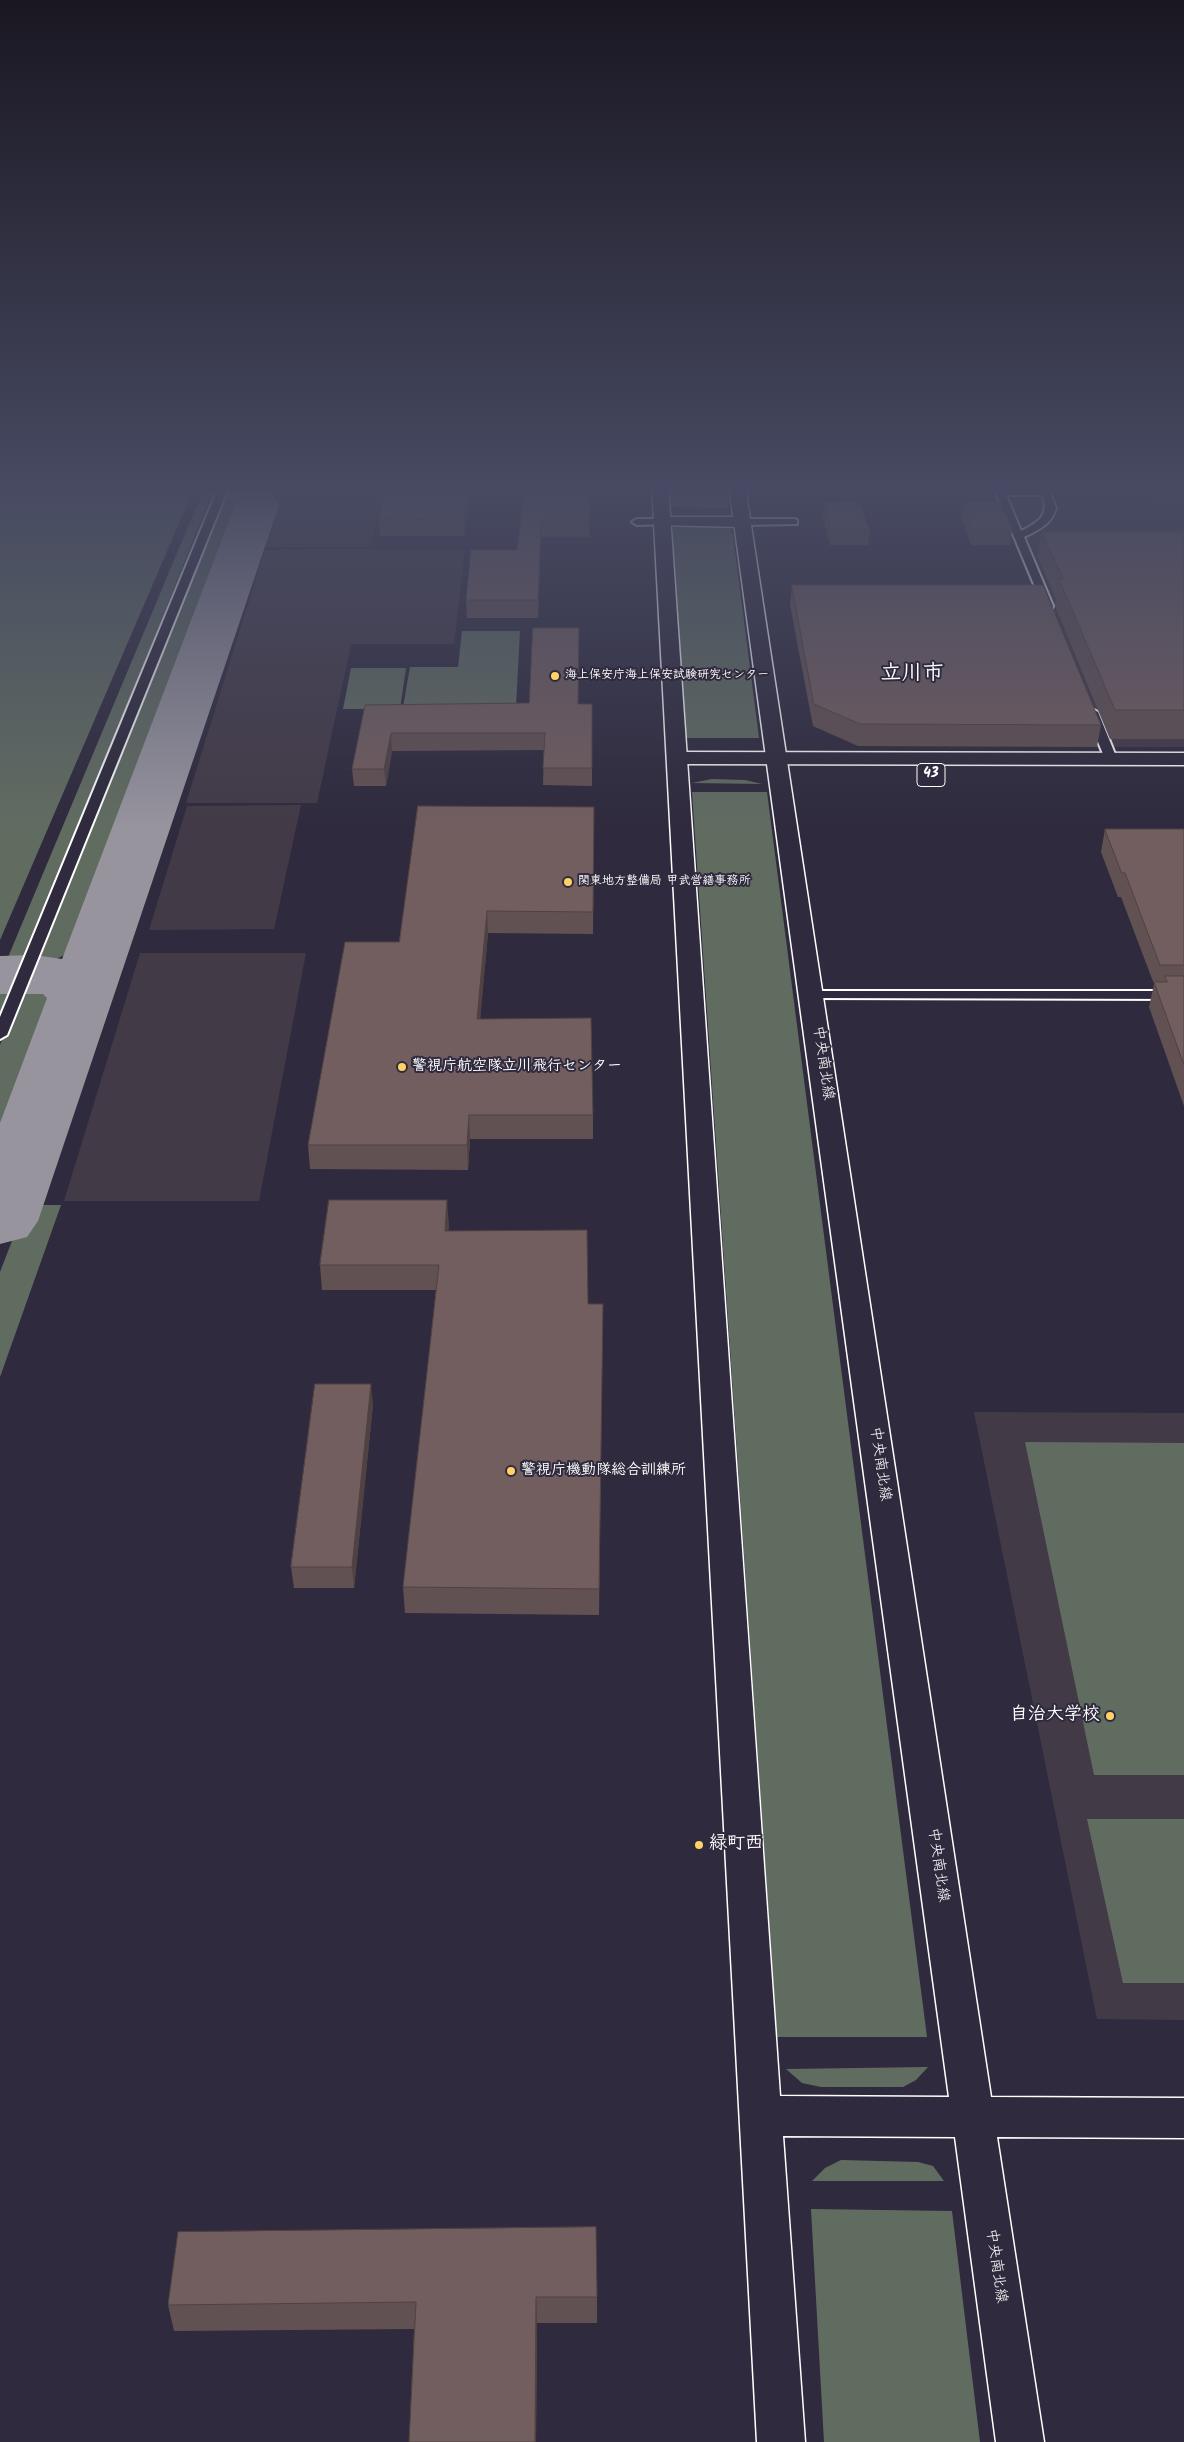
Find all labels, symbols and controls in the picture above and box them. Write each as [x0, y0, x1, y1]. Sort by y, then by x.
district label: 立川市 [881, 662, 943, 688]
place label: 海上保安庁海上保安試験研究センター [565, 669, 769, 683]
marker: 海上保安庁海上保安試験研究センター [549, 670, 561, 682]
road number: 43 [917, 764, 945, 786]
place label: 関東地方整備局 甲武営繕事務所 [578, 875, 751, 889]
marker: 関東地方整備局 甲武営繕事務所 [562, 876, 574, 888]
street label: 中央南北線 [808, 1025, 836, 1101]
place label: 警視庁航空隊立川飛行センター [412, 1058, 622, 1076]
marker: 警視庁航空隊立川飛行センター [396, 1061, 408, 1073]
street label: 中央南北線 [865, 1426, 893, 1502]
place label: 警視庁機動隊総合訓練所 [521, 1462, 686, 1480]
marker: 警視庁機動隊総合訓練所 [505, 1465, 517, 1477]
place label: 自治大学校 [1010, 1705, 1100, 1727]
marker: 自治大学校 [1104, 1710, 1116, 1722]
street label: 中央南北線 [923, 1827, 951, 1903]
place label: 緑町西 [709, 1834, 763, 1856]
marker: 緑町西 [693, 1839, 705, 1851]
street label: 中央南北線 [981, 2228, 1009, 2304]

